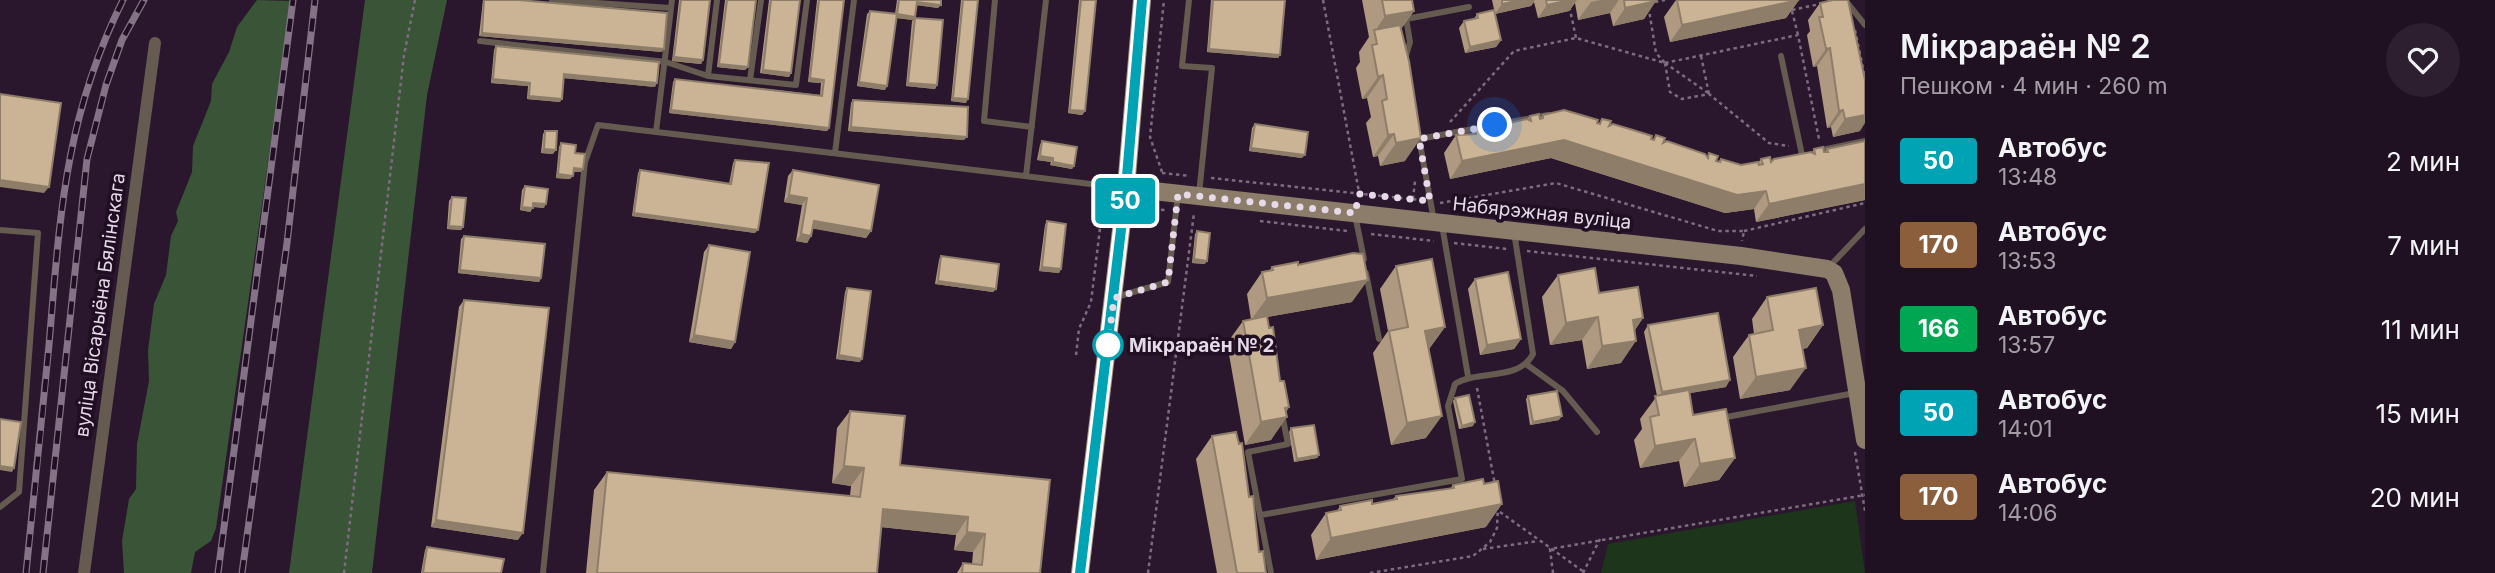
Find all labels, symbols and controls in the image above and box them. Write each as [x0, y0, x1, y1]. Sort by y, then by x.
button: heart [2386, 23, 2460, 97]
text: Мікрараён № 2 [1900, 26, 2151, 66]
text: Пешком · 4 мин · 260 m [1900, 72, 2168, 100]
your location [1477, 107, 1512, 142]
text: Автобус [1998, 132, 2107, 163]
text: 50 [1923, 146, 1954, 175]
text: 2 мин [2386, 146, 2460, 177]
text: 13:48 [1998, 163, 2057, 191]
street label: вуліца Вісарыёна Бялінскага [70, 171, 130, 439]
line badge: 50 [1094, 178, 1156, 224]
text: 50 [1109, 186, 1141, 215]
street label: Набярэжная вуліца [1451, 192, 1633, 234]
text: Автобус [1998, 216, 2107, 247]
text: 170 [1918, 230, 1959, 259]
text: 7 мин [2387, 230, 2460, 261]
text: 13:53 [1998, 247, 2056, 275]
text: Автобус [1998, 300, 2107, 331]
text: 166 [1918, 314, 1959, 343]
text: 11 мин [2381, 314, 2460, 345]
marker: Мікрараён № 2 [1093, 330, 1123, 360]
text: 13:57 [1998, 331, 2055, 359]
place label: Мікрараён № 2 [1129, 334, 1274, 357]
text: Автобус [1998, 384, 2107, 415]
text: 50 [1923, 398, 1954, 427]
text: 15 мин [2376, 398, 2460, 429]
text: 14:01 [1998, 415, 2053, 443]
text: Автобус [1998, 468, 2107, 499]
text: 170 [1918, 482, 1959, 511]
text: 20 мин [2370, 482, 2460, 513]
text: 14:06 [1998, 499, 2058, 527]

